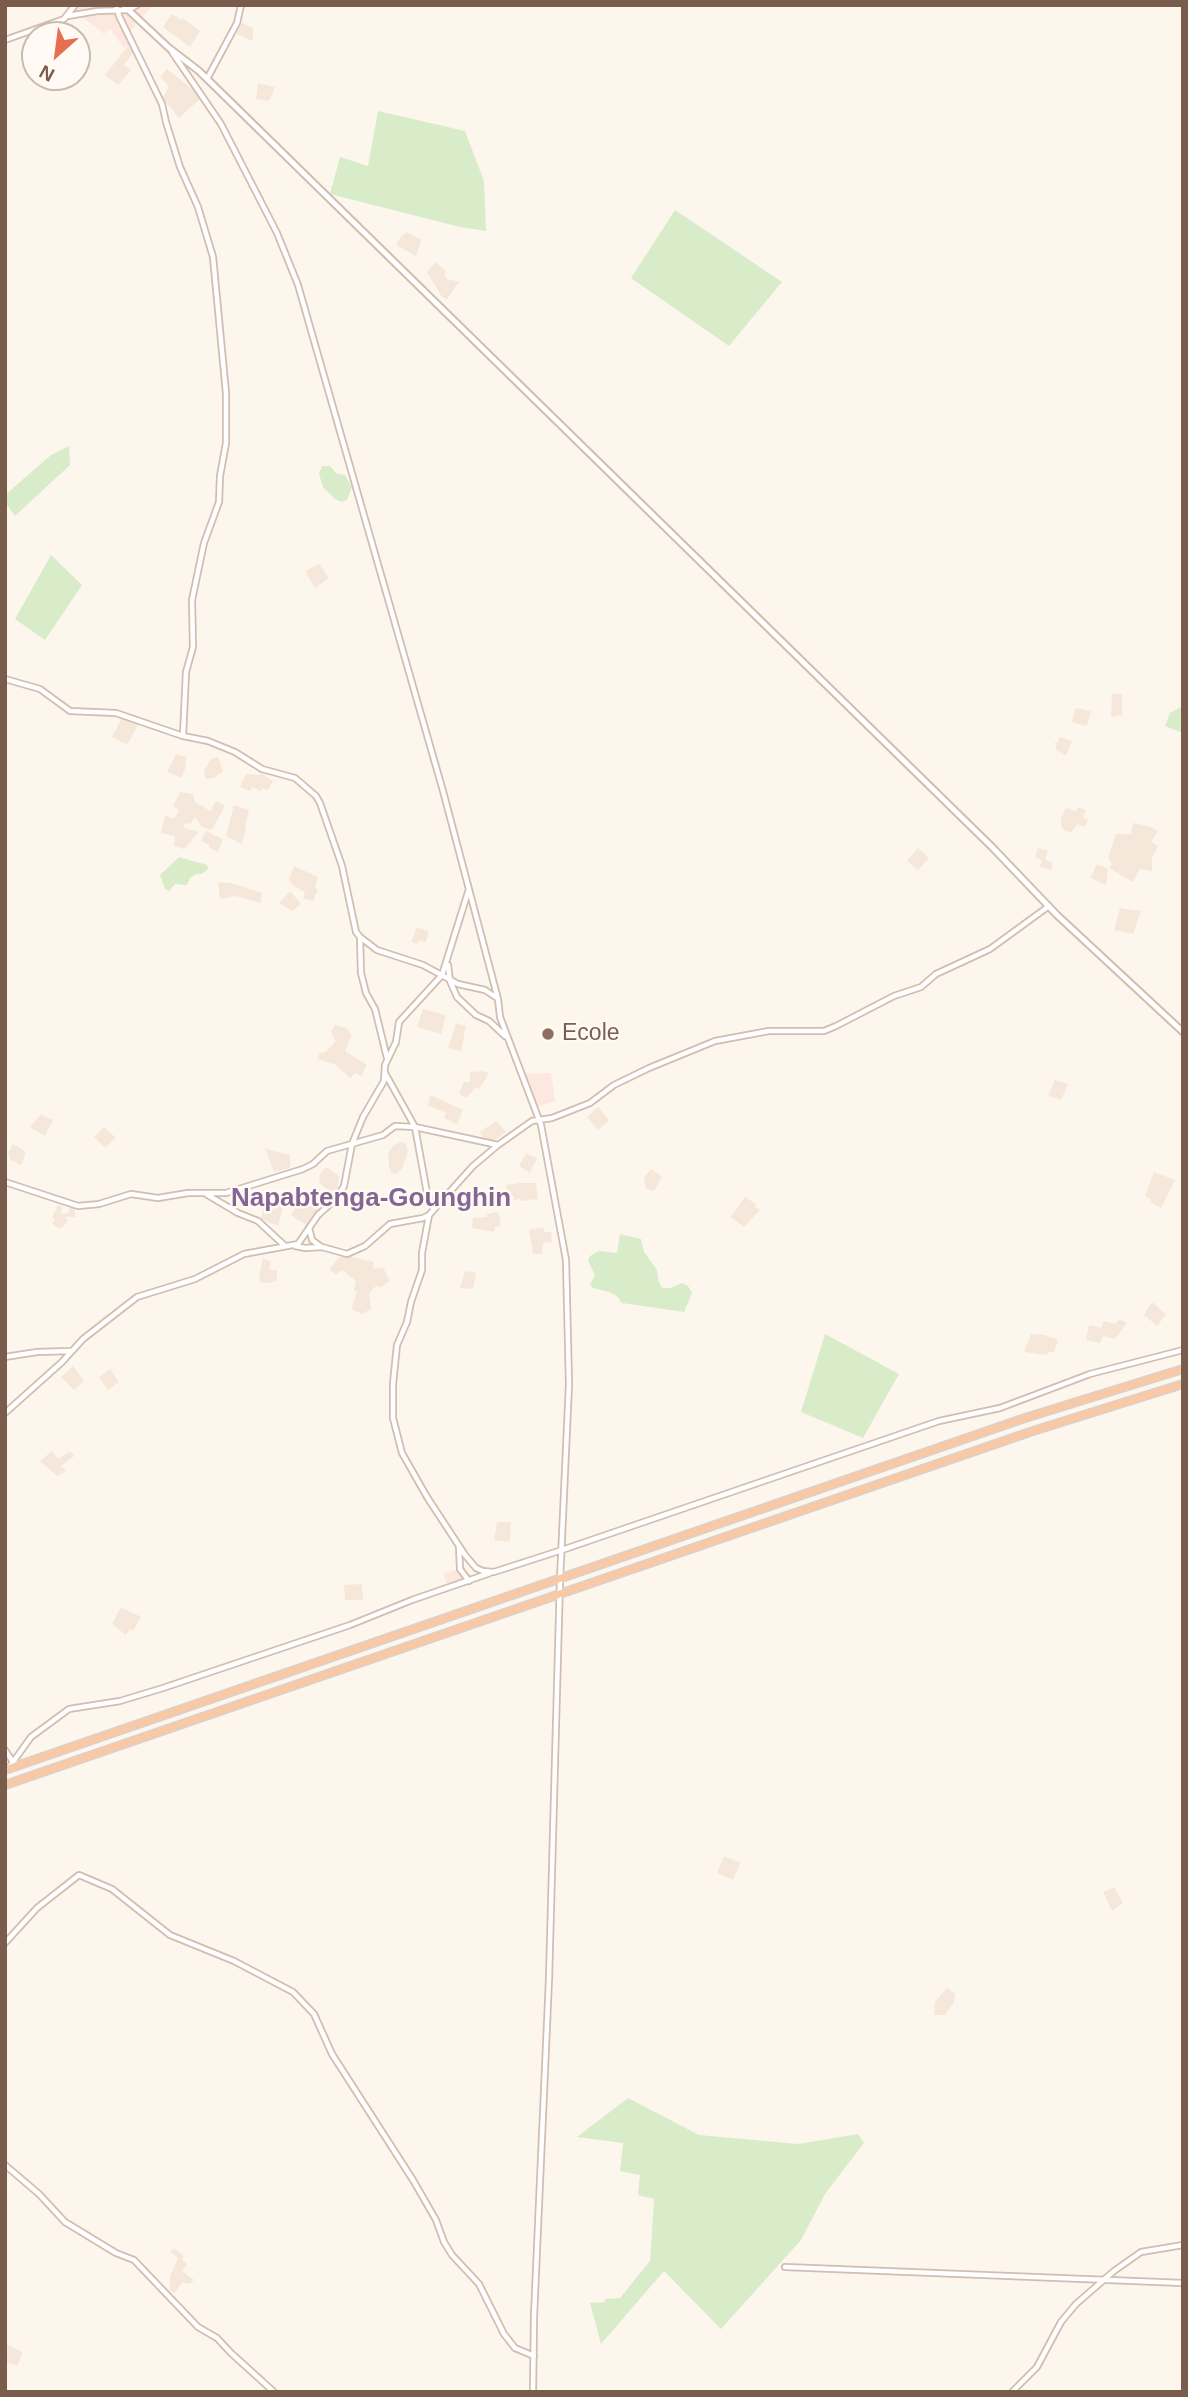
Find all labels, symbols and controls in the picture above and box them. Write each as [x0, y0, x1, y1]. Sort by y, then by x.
north arrow [21, 21, 91, 91]
text: N [36, 61, 58, 86]
place label: Ecole [562, 1020, 620, 1048]
marker: Ecole [540, 1026, 556, 1042]
district label: Napabtenga-Gounghin [231, 1183, 511, 1215]

